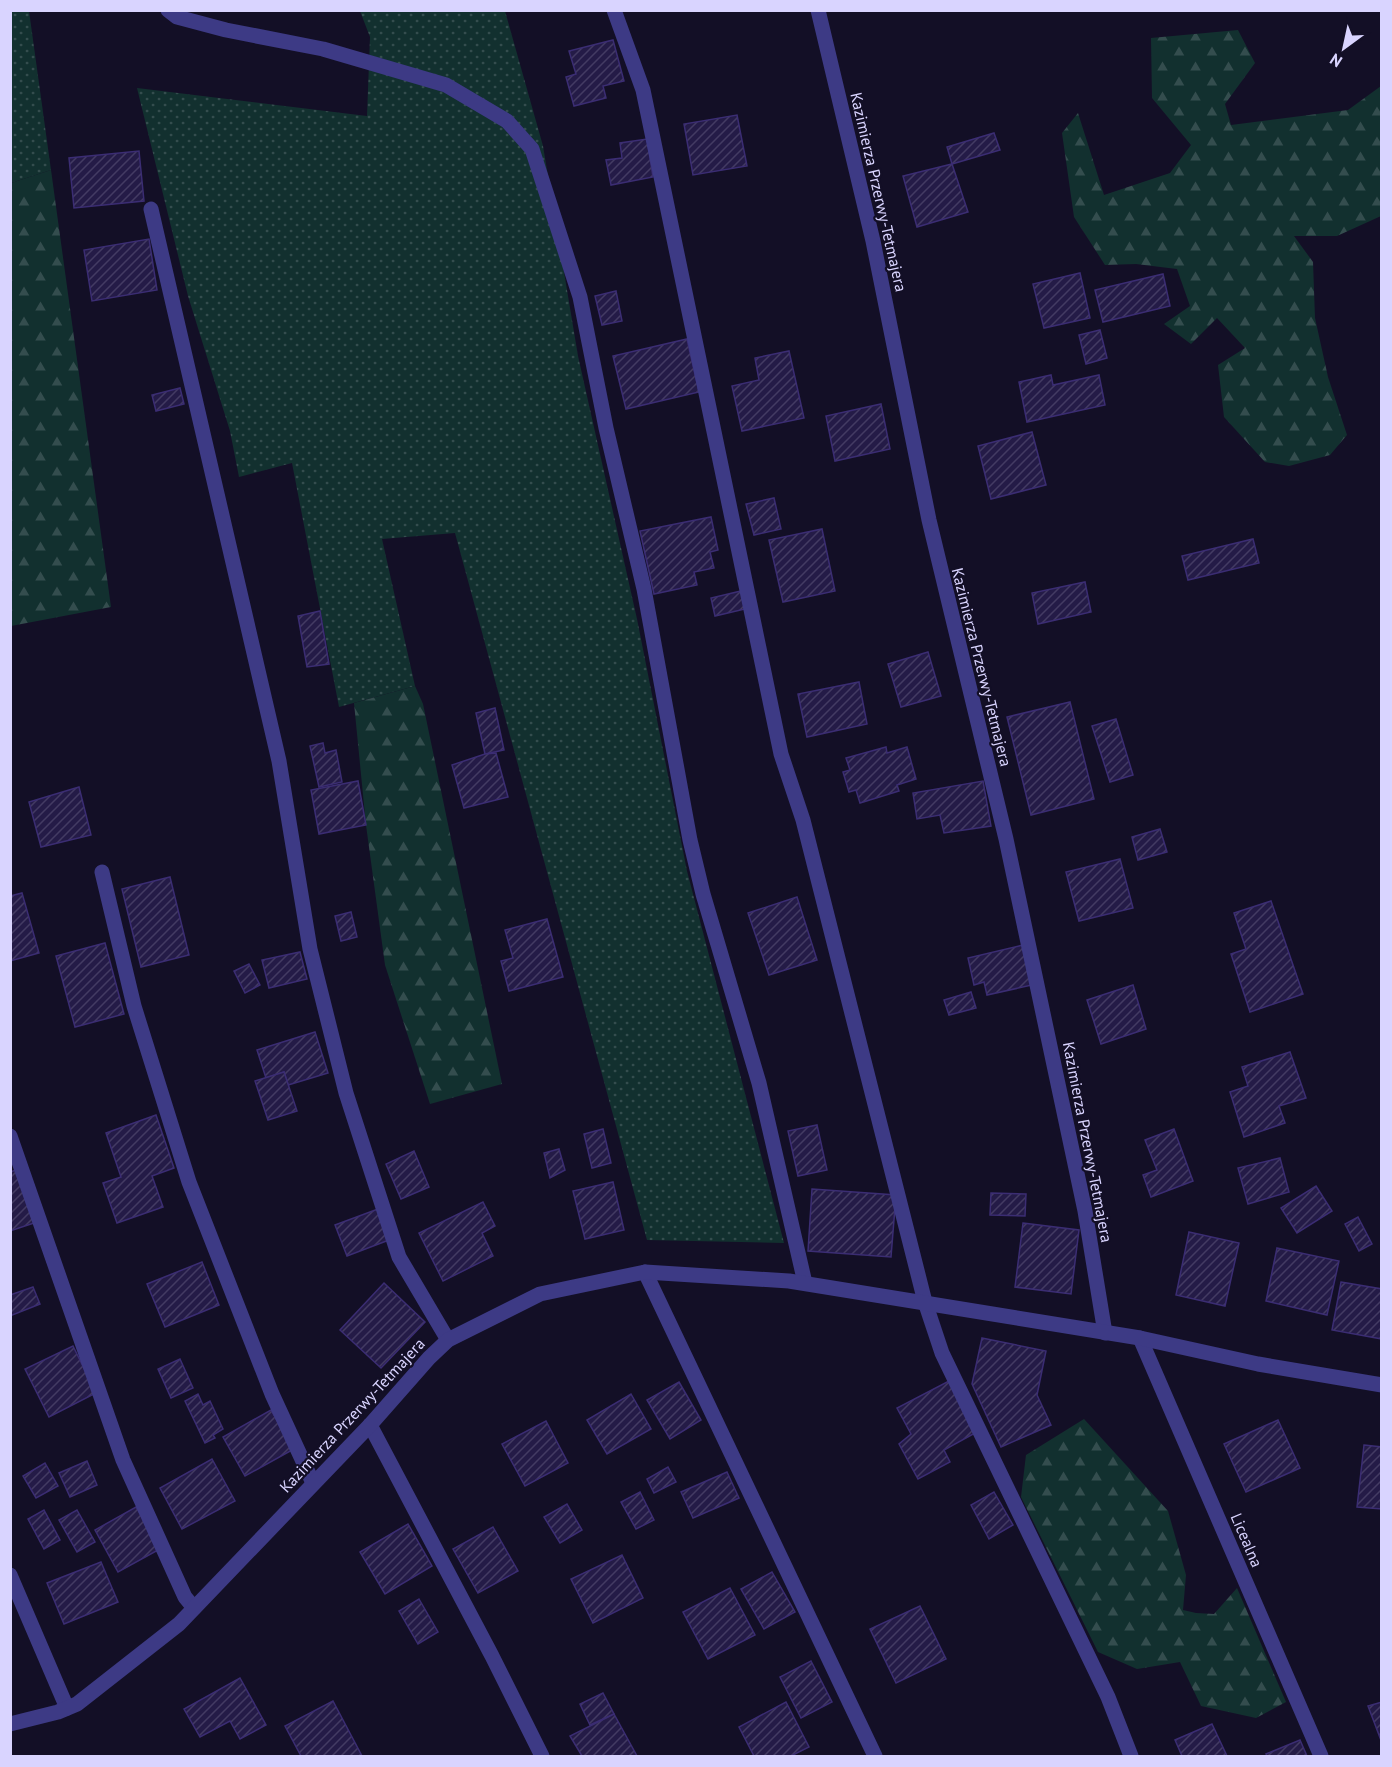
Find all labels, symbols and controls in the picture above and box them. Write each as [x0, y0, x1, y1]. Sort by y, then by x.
north arrow [1314, 18, 1374, 78]
text: N [1326, 49, 1346, 72]
street label: Kazimierza Przerwy-Tetmajera [846, 90, 912, 294]
street label: Kazimierza Przerwy-Tetmajera [948, 566, 1016, 768]
street label: Kazimierza Przerwy-Tetmajera [1059, 1040, 1117, 1244]
street label: Kazimierza Przerwy-Tetmajera [275, 1334, 429, 1496]
street label: Licealna [1227, 1510, 1267, 1570]

